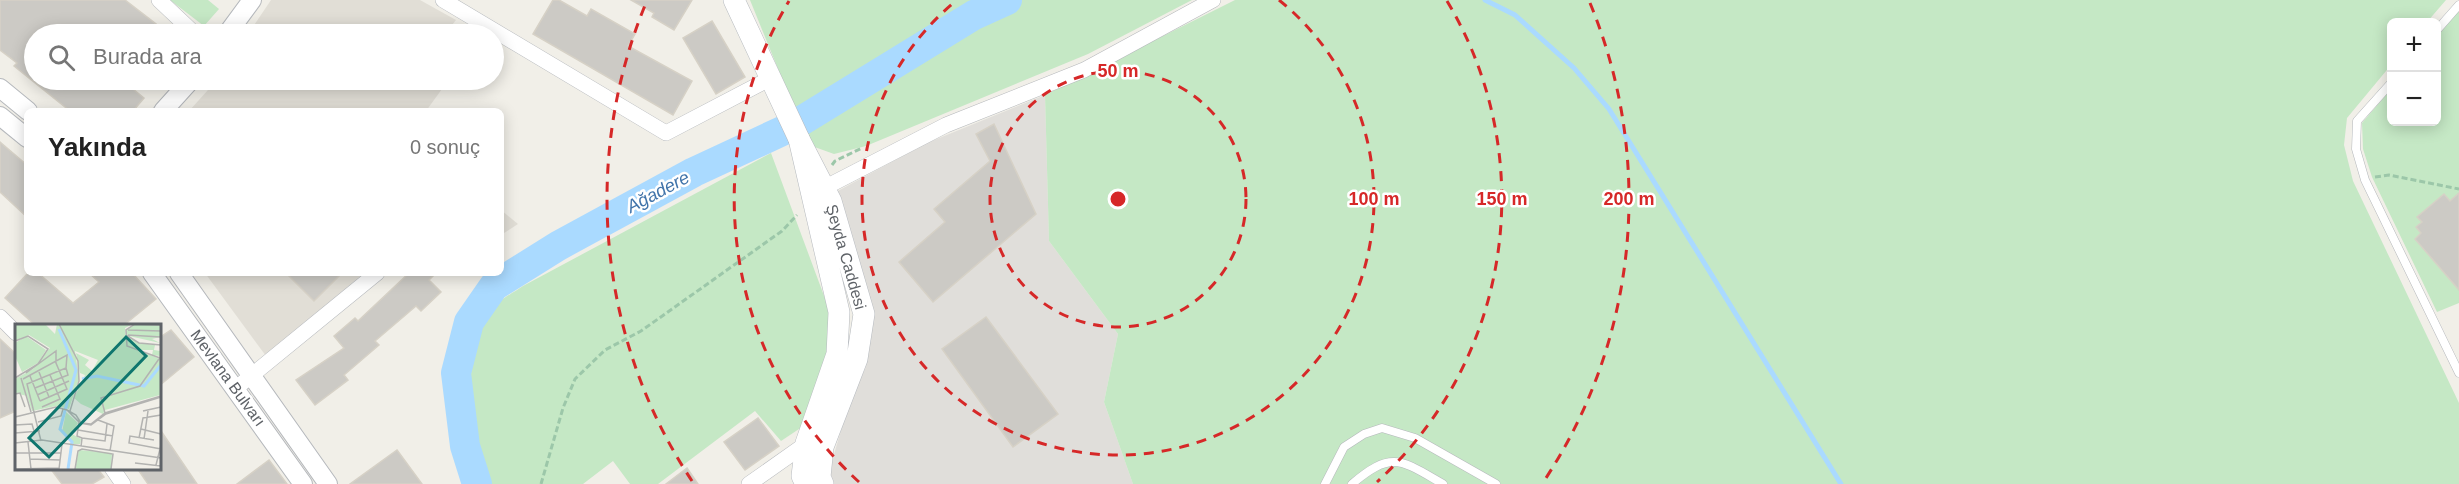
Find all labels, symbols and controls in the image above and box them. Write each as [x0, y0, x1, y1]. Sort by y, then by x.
map controls [2387, 18, 2441, 126]
button: + [2387, 18, 2441, 72]
search box [24, 24, 504, 90]
icon: search [45, 41, 78, 74]
text: Burada ara [93, 44, 202, 69]
text: 50 m [1097, 61, 1139, 81]
button: − [2387, 72, 2441, 126]
text: Yakında [48, 132, 146, 162]
text: 0 sonuç [410, 136, 480, 158]
water label: Ağadere [622, 167, 693, 217]
centre of rings [1108, 189, 1128, 209]
text: 100 m [1348, 189, 1400, 209]
text: 150 m [1476, 189, 1528, 209]
text: 200 m [1603, 189, 1655, 209]
street label: Şeyda Caddesi [823, 203, 869, 311]
inset map [15, 324, 160, 469]
street label: Mevlana Bulvarı [187, 327, 269, 429]

